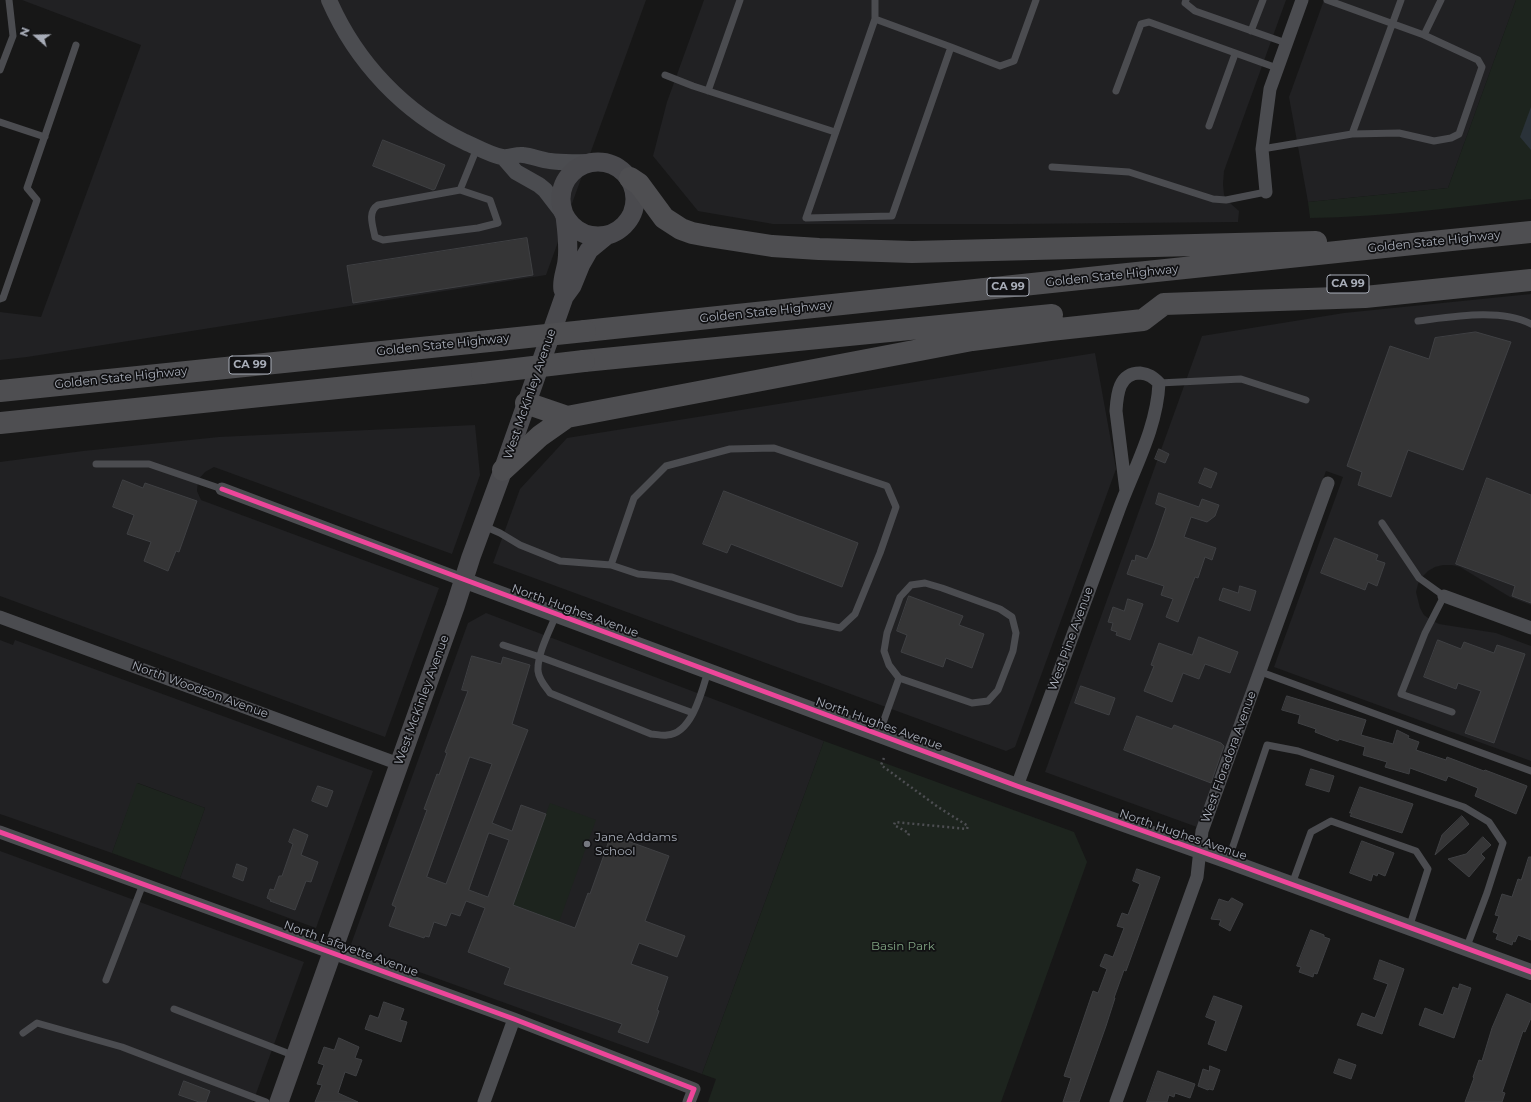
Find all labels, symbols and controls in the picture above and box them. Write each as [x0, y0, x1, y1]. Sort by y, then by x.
north arrow [16, 16, 56, 56]
text: N [17, 25, 33, 38]
street label: Golden State Highway [1367, 228, 1501, 256]
street label: Golden State Highway [1045, 262, 1179, 290]
road number: CA 99 [1327, 275, 1369, 293]
road number: CA 99 [987, 278, 1029, 296]
street label: Golden State Highway [699, 298, 833, 326]
street label: West McKinley Avenue [501, 327, 559, 461]
street label: Golden State Highway [376, 331, 510, 359]
road number: CA 99 [229, 356, 271, 374]
street label: Golden State Highway [54, 364, 188, 392]
street label: North Hughes Avenue [510, 581, 640, 641]
street label: West Pine Avenue [1046, 585, 1096, 693]
street label: West McKinley Avenue [392, 633, 452, 767]
street label: North Woodson Avenue [130, 659, 270, 721]
street label: West Floradora Avenue [1198, 689, 1260, 825]
street label: North Hughes Avenue [814, 694, 944, 754]
street label: North Hughes Avenue [1117, 806, 1249, 864]
place label: Jane Addams School [595, 830, 677, 858]
marker: Jane Addams School [582, 839, 592, 849]
street label: North Lafayette Avenue [282, 918, 420, 980]
park label: Basin Park [871, 939, 935, 953]

